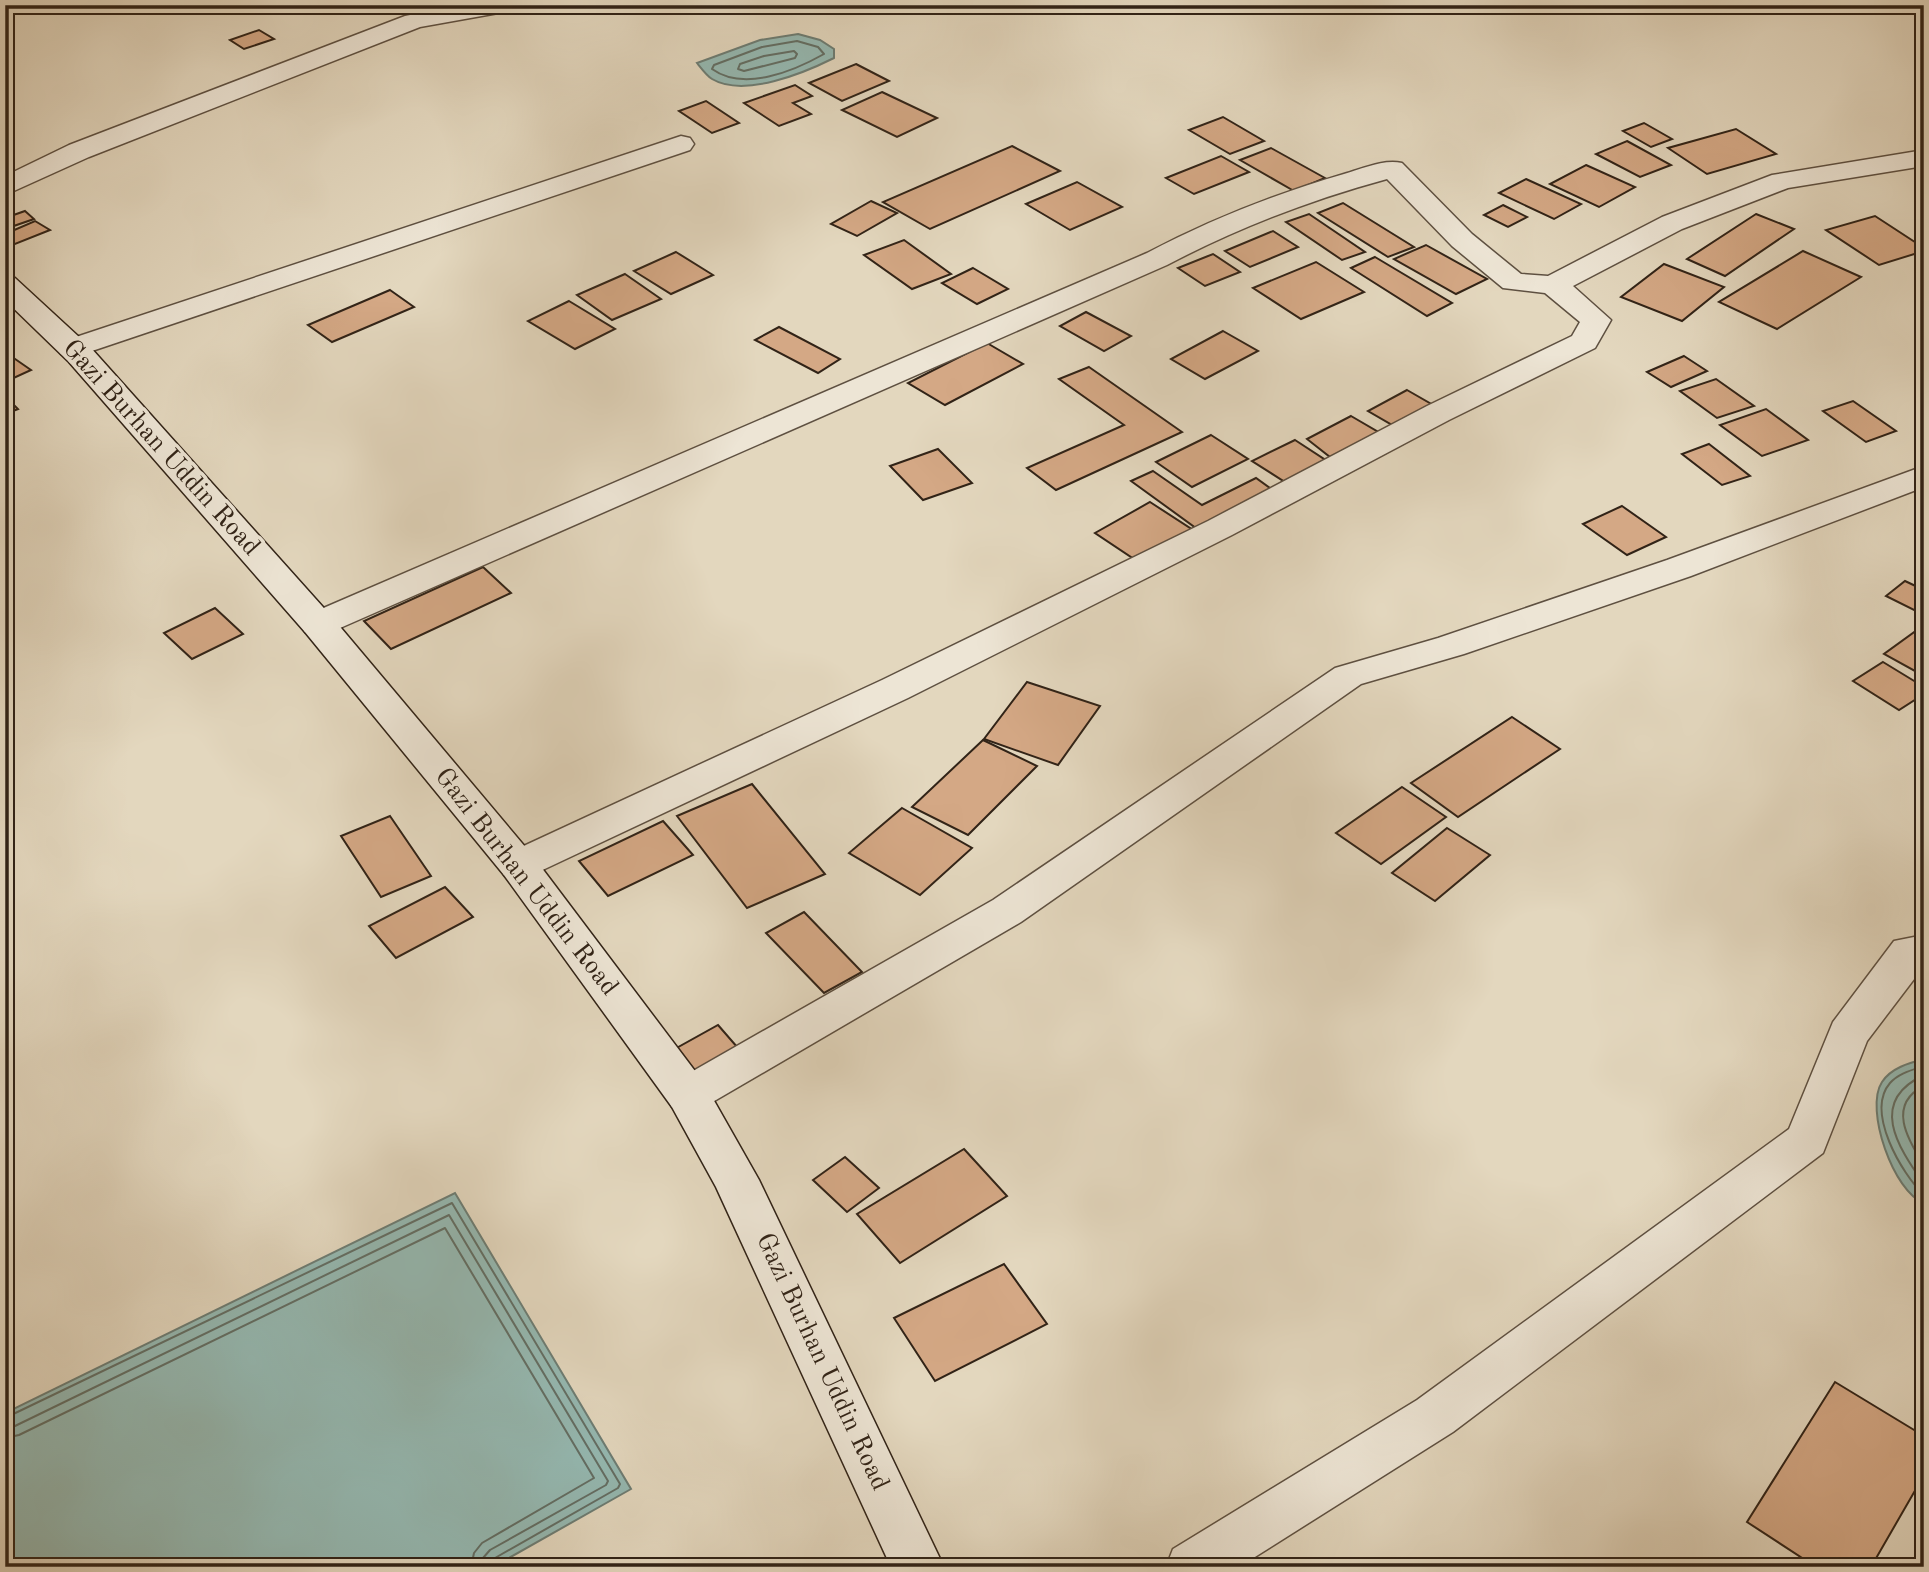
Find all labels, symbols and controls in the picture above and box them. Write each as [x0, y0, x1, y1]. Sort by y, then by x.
street label: Gazi Burhan Uddin Road [57, 335, 265, 561]
street label: Gazi Burhan Uddin Road [429, 763, 623, 1001]
street label: Gazi Burhan Uddin Road [751, 1229, 893, 1495]

